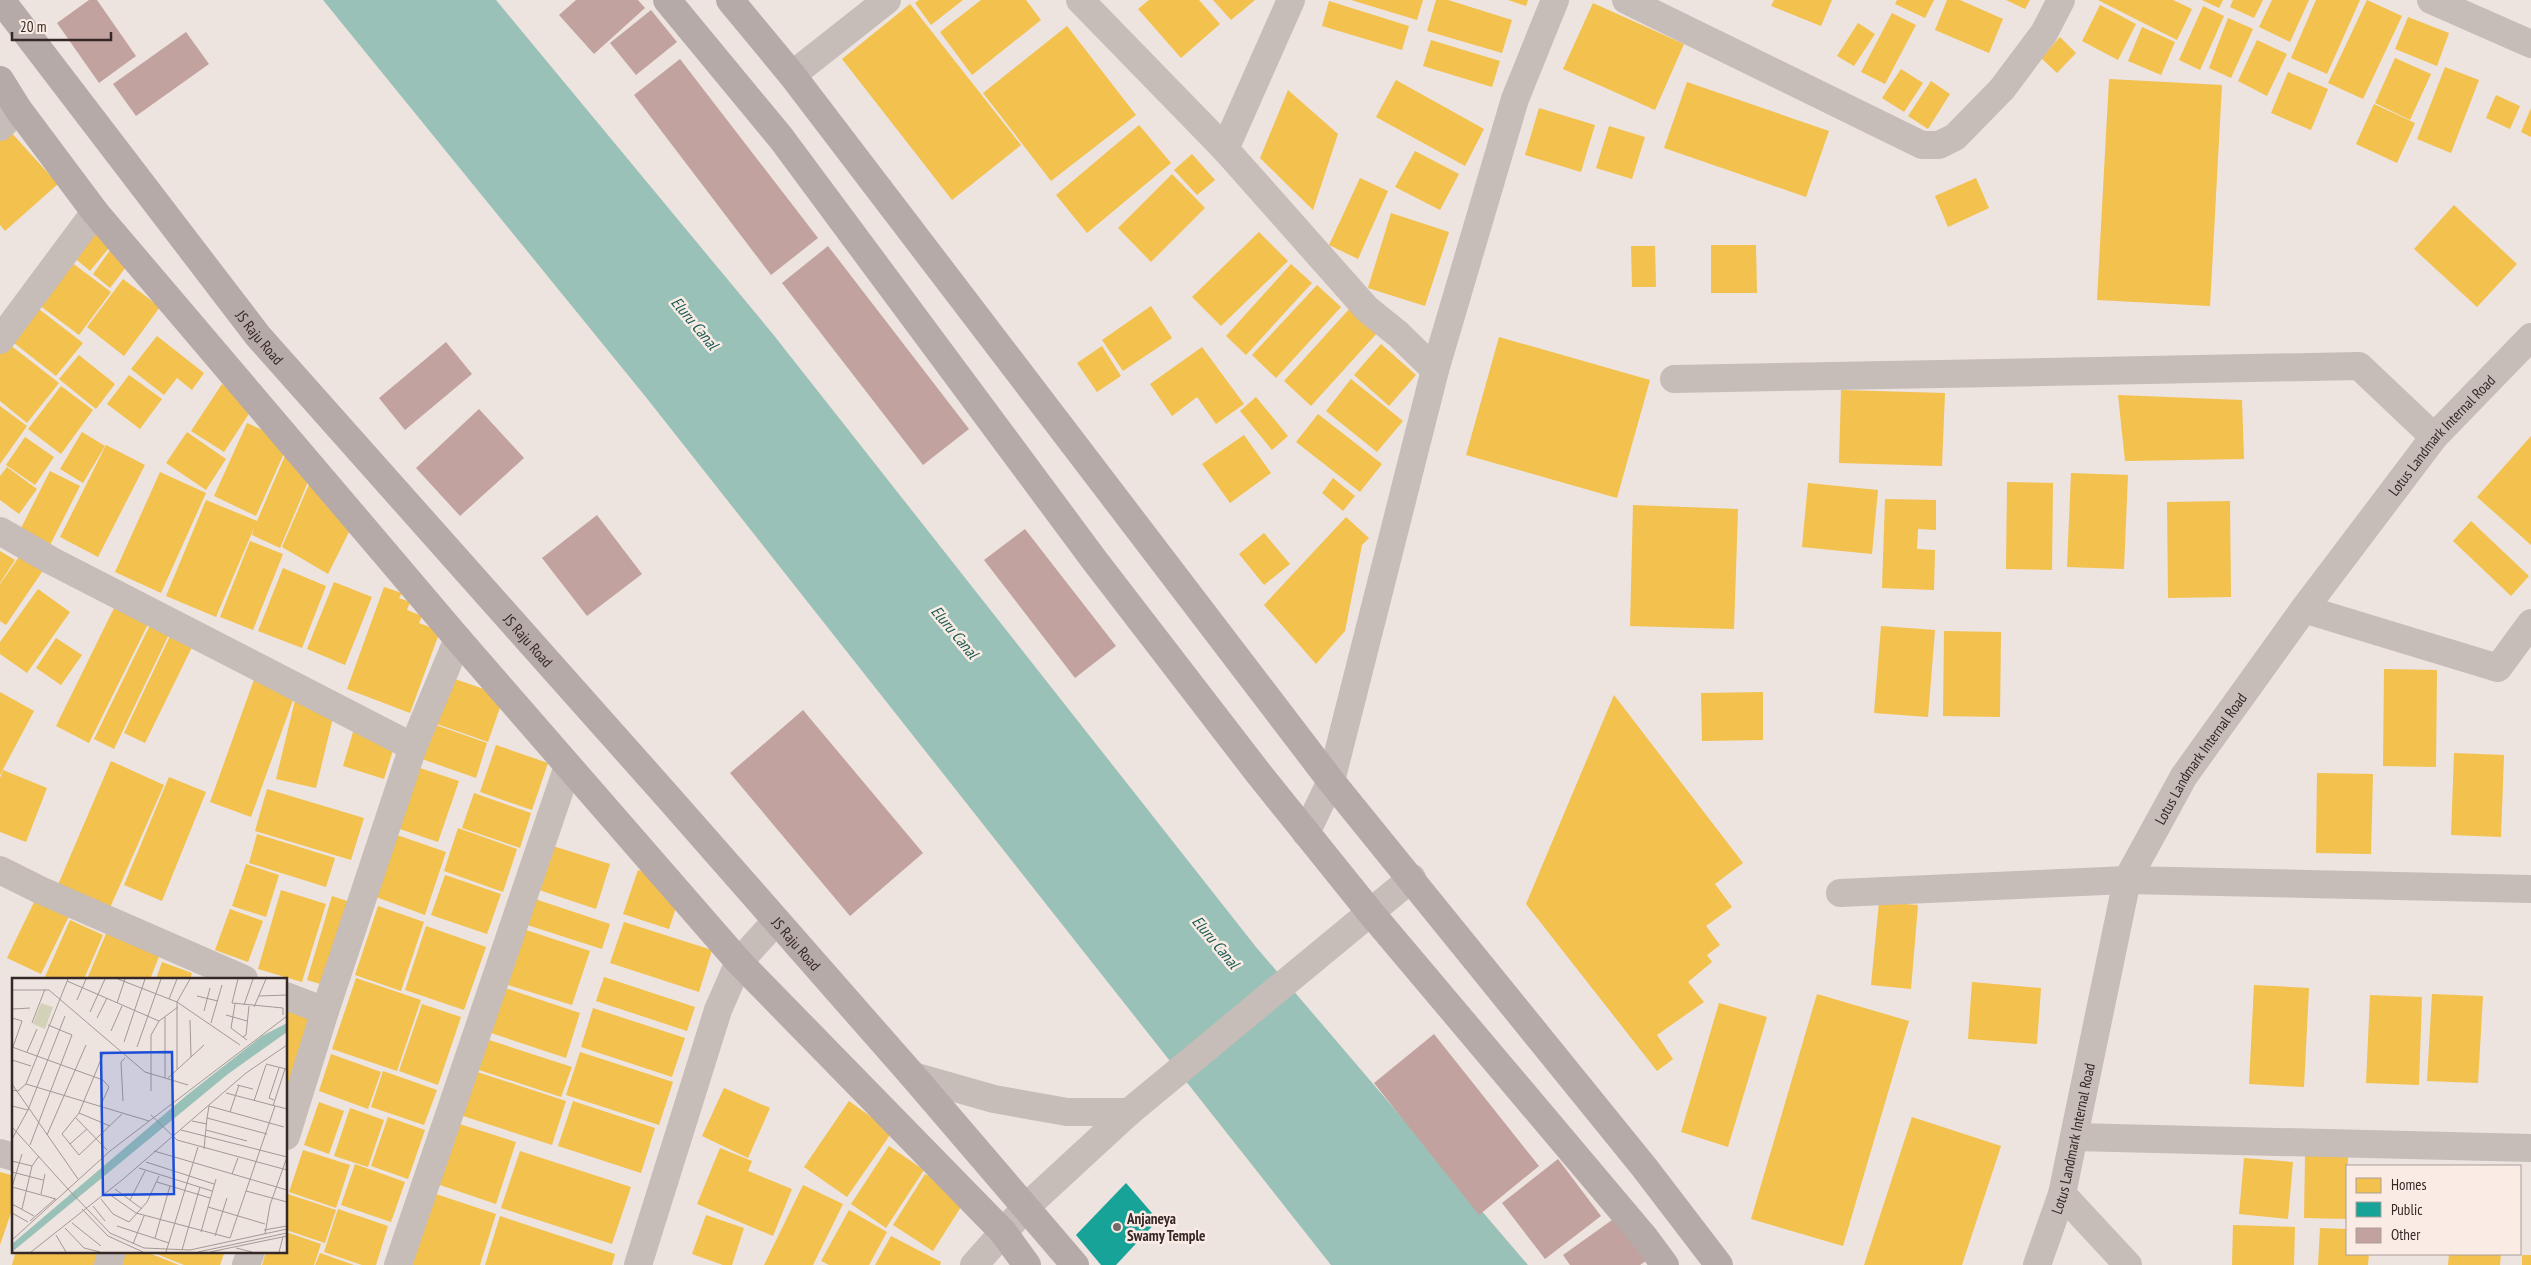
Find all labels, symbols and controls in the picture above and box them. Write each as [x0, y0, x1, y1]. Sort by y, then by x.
scale bar [12, 10, 111, 42]
text: 20 m [20, 17, 46, 36]
water label: Eluru Canal [667, 292, 724, 355]
street label: JS Raju Road [231, 305, 288, 368]
street label: Lotus Landmark Internal Road [2384, 371, 2499, 499]
water label: Eluru Canal [927, 601, 984, 664]
street label: JS Raju Road [499, 609, 557, 671]
street label: Lotus Landmark Internal Road [2150, 689, 2250, 828]
water label: Eluru Canal [1188, 911, 1245, 974]
street label: JS Raju Road [767, 912, 825, 974]
inset map [12, 978, 288, 1252]
street label: Lotus Landmark Internal Road [2046, 1061, 2098, 1216]
legend [2346, 1165, 2521, 1255]
text: Homes [2391, 1175, 2427, 1194]
text: Public [2391, 1200, 2423, 1219]
place label: Anjaneya Swamy Temple [1126, 1209, 1206, 1245]
marker: Anjaneya Swamy Temple [1111, 1221, 1123, 1233]
text: Other [2391, 1225, 2421, 1244]

